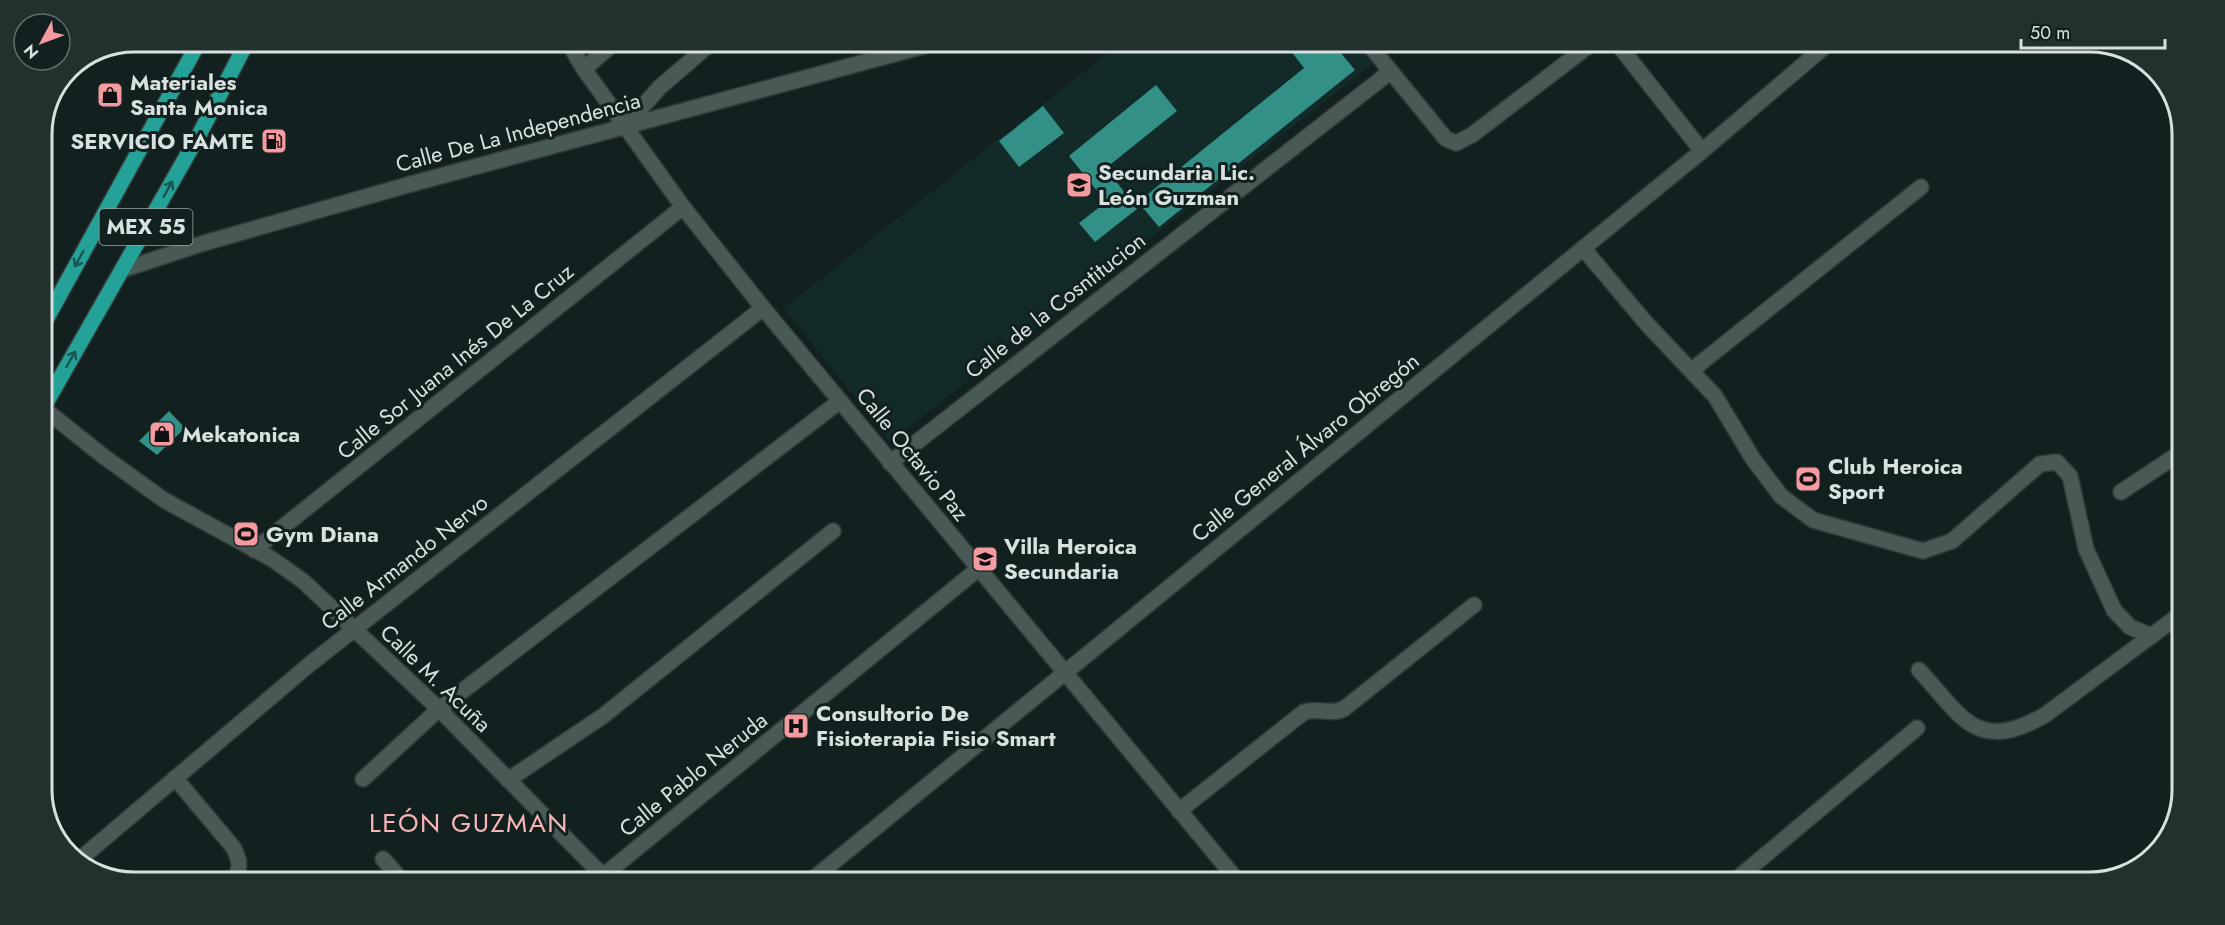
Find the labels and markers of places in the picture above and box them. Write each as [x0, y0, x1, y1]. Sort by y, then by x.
place label: Materiales Santa Monica [130, 66, 268, 123]
shop icon: Materiales Santa Monica [95, 80, 125, 110]
place label: SERVICIO FAMTE [70, 125, 254, 157]
fuel station icon: SERVICIO FAMTE [259, 126, 289, 156]
place label: Secundaria Lic. León Guzman [1098, 156, 1255, 213]
school or university icon: Secundaria Lic. León Guzman [1064, 170, 1094, 200]
place label: Mekatonica [182, 418, 300, 450]
shop icon: Mekatonica [147, 419, 177, 449]
place label: Club Heroica Sport [1828, 450, 1963, 507]
sports icon: Club Heroica Sport [1793, 464, 1823, 494]
place label: Gym Diana [266, 518, 379, 550]
sports icon: Gym Diana [231, 519, 261, 549]
place label: Villa Heroica Secundaria [1003, 530, 1137, 587]
school or university icon: Villa Heroica Secundaria [970, 544, 1000, 574]
place label: Consultorio De Fisioterapia Fisio Smart [816, 697, 1056, 754]
hospital icon: Consultorio De Fisioterapia Fisio Smart [781, 711, 811, 741]

